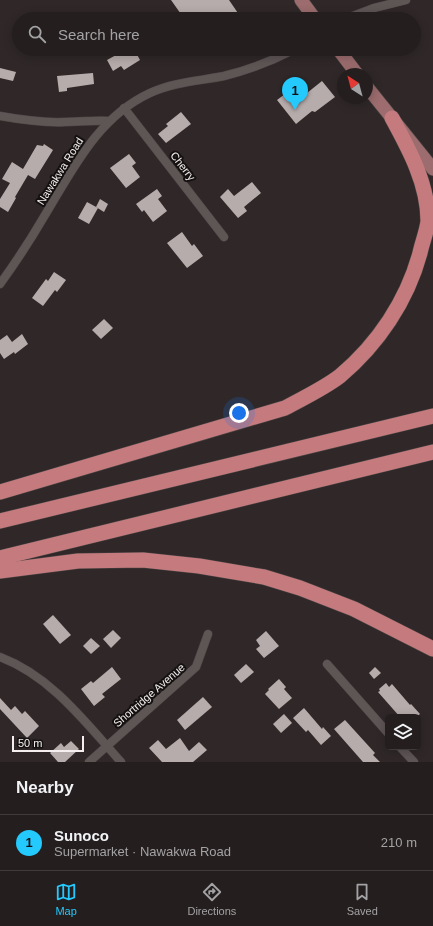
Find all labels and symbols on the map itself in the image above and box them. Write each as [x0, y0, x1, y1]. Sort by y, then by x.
north arrow [337, 68, 373, 104]
pin: 1 [282, 77, 308, 110]
street label: Nawakwa Road [34, 135, 86, 207]
street label: Cherry [168, 149, 198, 183]
your location [229, 403, 249, 423]
street label: Shortridge Avenue [111, 661, 187, 729]
scale bar [12, 734, 84, 753]

